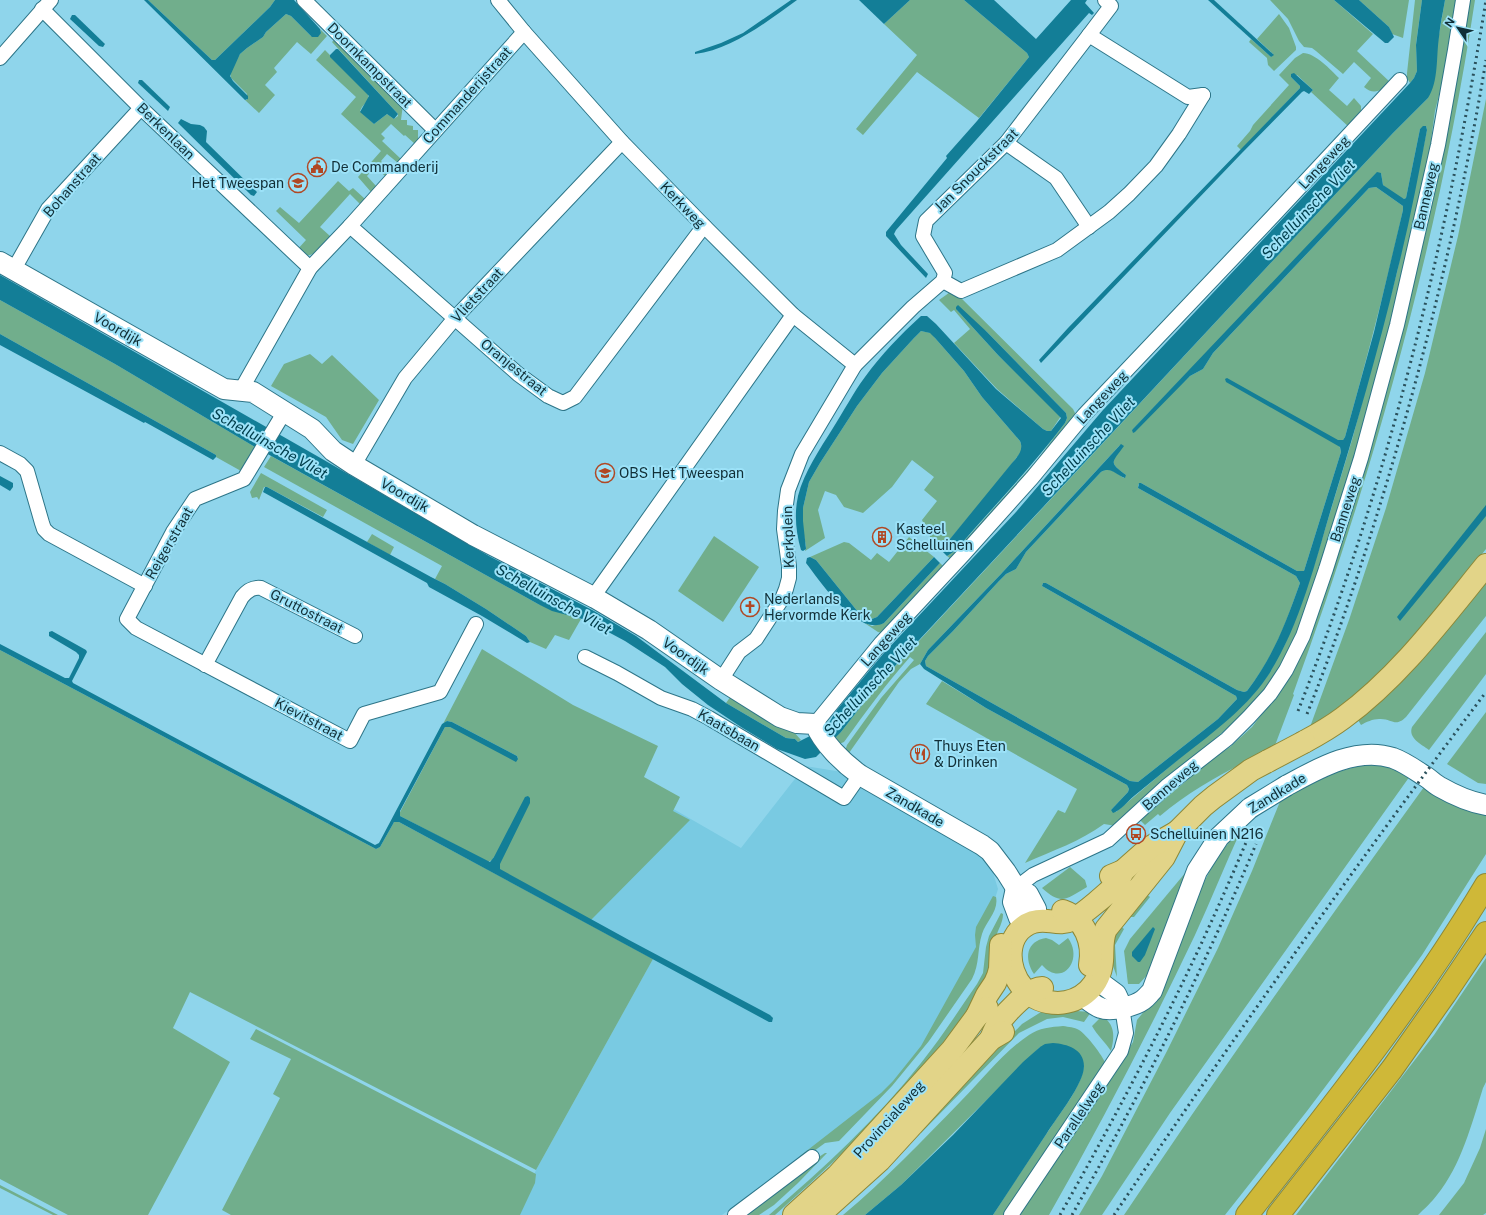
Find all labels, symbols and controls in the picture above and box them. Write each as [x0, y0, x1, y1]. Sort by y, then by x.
north arrow [1438, 8, 1478, 48]
text: N [1442, 15, 1457, 29]
street label: Doornkampstraat [324, 19, 416, 111]
street label: Commanderijstraat [419, 43, 515, 147]
street label: Berkenlaan [134, 100, 198, 162]
street label: Jan Snouckstraat [931, 125, 1021, 215]
street label: Langeweg [1295, 132, 1353, 192]
street label: Bohanstraat [40, 150, 104, 220]
public building icon: De Commanderij [306, 156, 328, 178]
water label: Schelluinsche Vliet [1258, 156, 1358, 262]
place label: De Commanderij [331, 159, 438, 175]
street label: Banneweg [1411, 161, 1442, 231]
school or university icon: Het Tweespan [287, 172, 309, 194]
place label: Het Tweespan [191, 175, 284, 191]
street label: Kerkweg [657, 179, 709, 232]
street label: Vlietstraat [448, 265, 506, 325]
street label: Voordijk [91, 309, 145, 349]
street label: Oranjestraat [477, 335, 551, 399]
street label: Langeweg [1073, 367, 1131, 427]
water label: Schelluinsche Vliet [1038, 393, 1138, 499]
water label: Schelluinsche Vliet [209, 404, 331, 482]
school or university icon: OBS Het Tweespan [594, 462, 616, 484]
place label: OBS Het Tweespan [619, 465, 744, 481]
street label: Banneweg [1327, 474, 1363, 544]
street label: Voordijk [378, 475, 432, 515]
street label: Reigerstraat [142, 504, 196, 582]
street label: Kerkplein [779, 506, 797, 568]
place label: Kasteel Schelluinen [896, 521, 973, 553]
building icon: Kasteel Schelluinen [871, 526, 893, 548]
water label: Schelluinsche Vliet [493, 560, 615, 638]
street label: Gruttostraat [268, 586, 346, 636]
place label: Nederlands Hervormde Kerk [764, 591, 871, 623]
church icon: Nederlands Hervormde Kerk [739, 596, 761, 618]
street label: Langeweg [858, 608, 915, 669]
water label: Schelluinsche Vliet [820, 633, 920, 739]
street label: Voordijk [659, 634, 713, 678]
street label: Kievitstraat [272, 694, 346, 744]
street label: Kaatsbaan [695, 706, 763, 754]
place label: Thuys Eten & Drinken [934, 738, 1006, 770]
restaurant icon: Thuys Eten & Drinken [909, 743, 931, 765]
street label: Banneweg [1139, 756, 1201, 814]
street label: Zandkade [1245, 769, 1309, 817]
street label: Zandkade [883, 784, 947, 830]
bus stop icon: Schelluinen N216 [1125, 823, 1147, 845]
place label: Schelluinen N216 [1150, 826, 1264, 842]
street label: Provincialeweg [850, 1077, 928, 1161]
street label: Parallelweg [1051, 1079, 1107, 1151]

